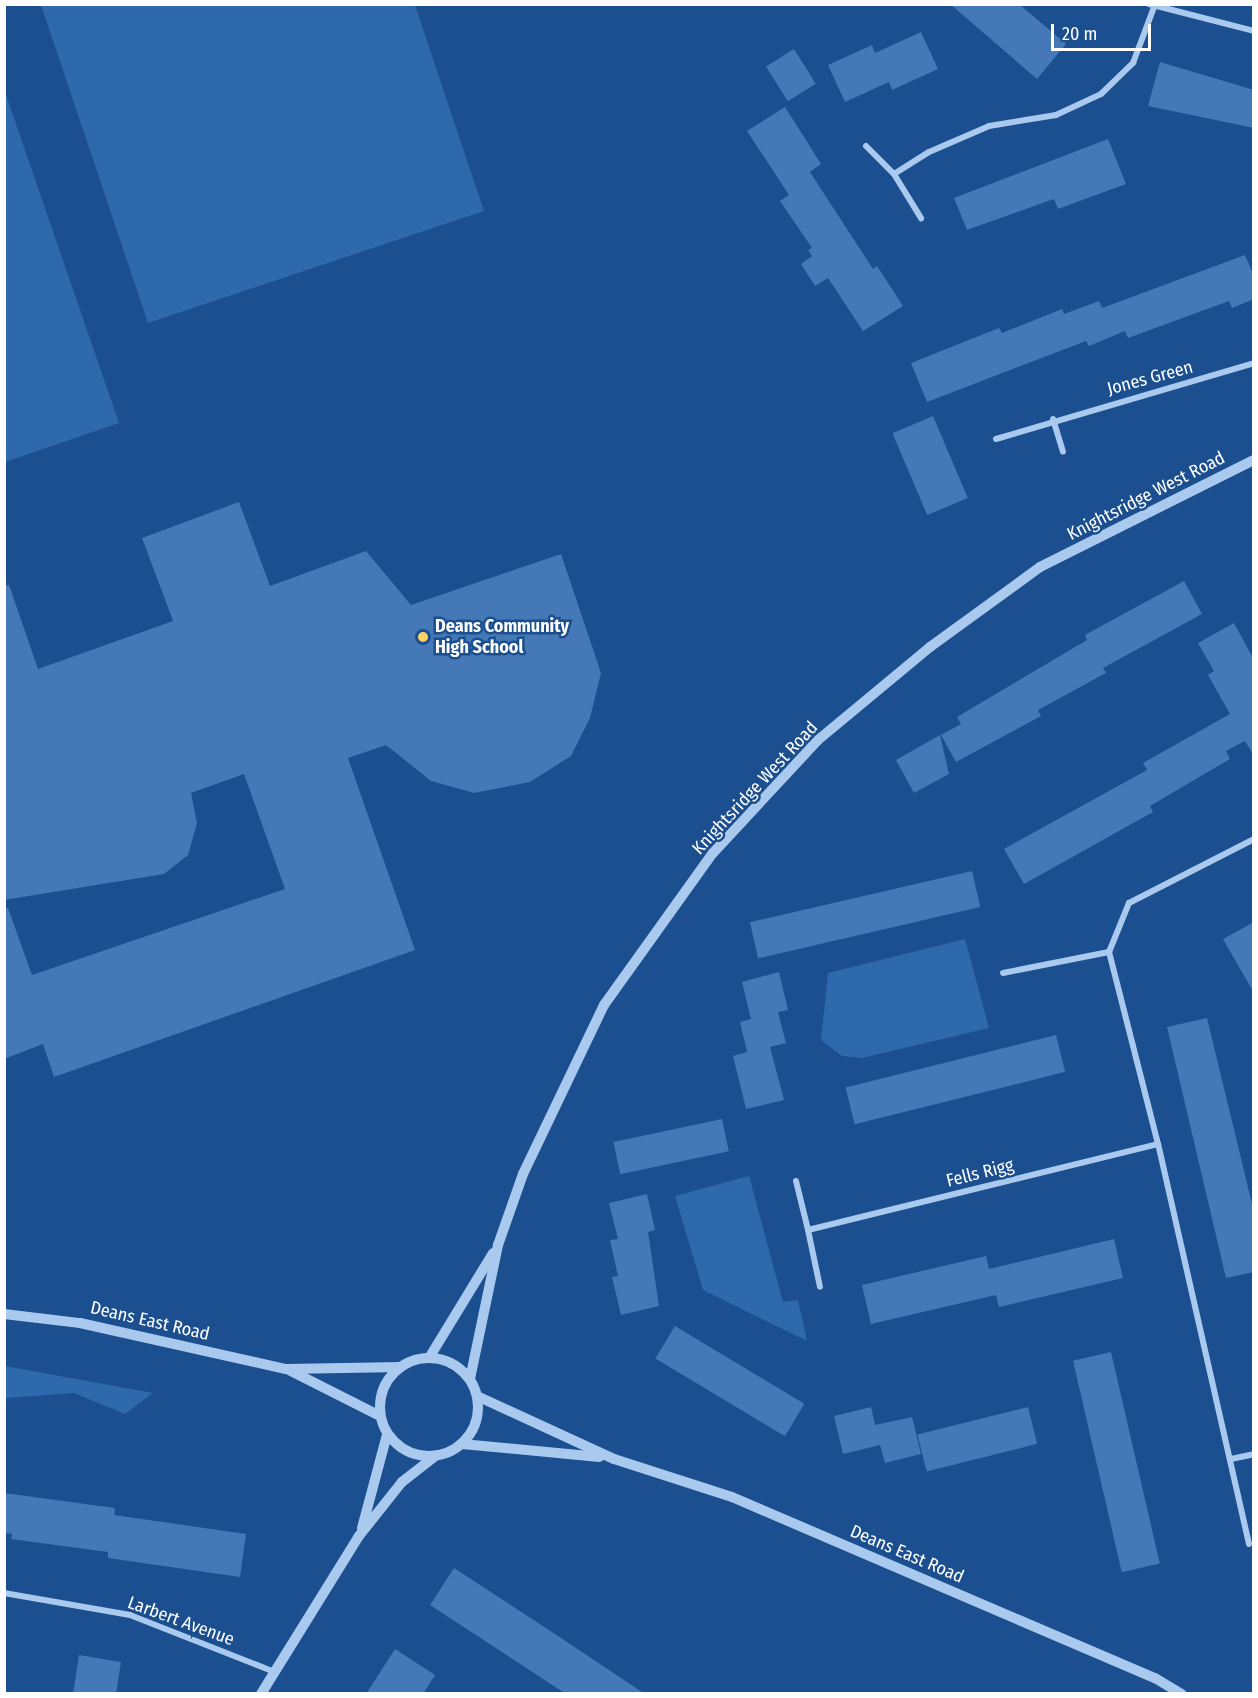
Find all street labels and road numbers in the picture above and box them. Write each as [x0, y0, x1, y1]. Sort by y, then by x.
street label: Jones Green [1105, 356, 1195, 400]
street label: Knightsridge West Road [1064, 447, 1228, 545]
street label: Knightsridge West Road [688, 717, 822, 859]
street label: Fells Rigg [944, 1154, 1016, 1192]
street label: Deans East Road [88, 1297, 212, 1345]
street label: Deans East Road [847, 1520, 967, 1588]
street label: Larbert Avenue [125, 1592, 237, 1650]

